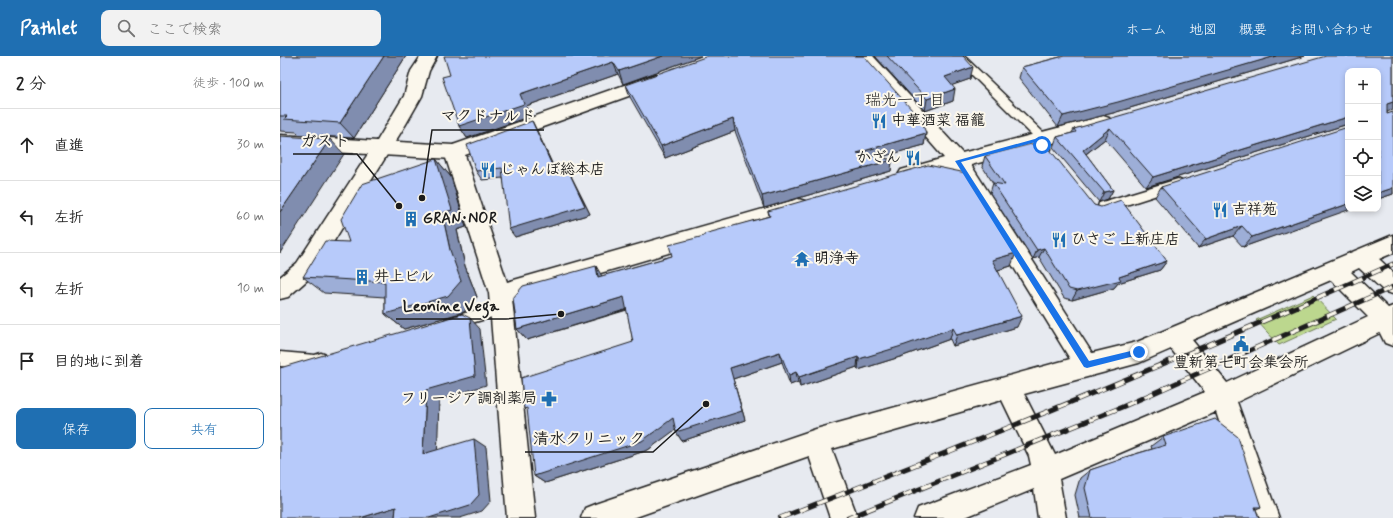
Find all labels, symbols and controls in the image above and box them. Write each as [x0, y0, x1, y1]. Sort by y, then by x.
search box [101, 10, 381, 46]
text: Pathlet [20, 16, 77, 41]
icon: search [115, 17, 137, 39]
text: ここで検索 [147, 20, 222, 40]
text: ホーム [1126, 21, 1167, 39]
text: 地図 [1189, 21, 1217, 39]
text: 概要 [1239, 21, 1267, 39]
text: お問い合わせ [1289, 21, 1373, 39]
map controls [1345, 68, 1381, 212]
button: + [1345, 68, 1381, 104]
text: 2 分 [16, 73, 46, 95]
text: 徒歩 · 100 m [193, 75, 264, 92]
district label: 瑞光一丁目 [865, 90, 945, 111]
callout: マクドナルド [432, 102, 544, 130]
button: − [1345, 104, 1381, 140]
text: マクドナルド [440, 106, 536, 127]
place label: 中華酒菜 福籠 [891, 111, 985, 131]
restaurant icon: 中華酒菜 福籠 [870, 112, 888, 130]
callout: ガスト [293, 126, 357, 154]
text: ガスト [300, 131, 350, 152]
icon: ahead [16, 134, 38, 156]
text: 直進 [54, 136, 84, 156]
text: 30 m [237, 136, 264, 153]
route start [1033, 136, 1051, 154]
button: locate [1345, 140, 1381, 176]
place label: かざん [856, 148, 901, 168]
restaurant icon: かざん [904, 149, 922, 167]
place label: じゃんぼ総本店 [500, 160, 605, 180]
restaurant icon: じゃんぼ総本店 [479, 161, 497, 179]
button: layers [1345, 176, 1381, 212]
place label: 吉祥苑 [1232, 200, 1277, 220]
restaurant icon: 吉祥苑 [1211, 201, 1229, 219]
icon: left [16, 206, 38, 228]
text: 左折 [54, 208, 84, 228]
text: 60 m [236, 208, 264, 225]
place label: GRAN･NOR [423, 209, 497, 229]
building icon: GRAN･NOR [402, 210, 420, 228]
place label: ひさご 上新庄店 [1071, 230, 1180, 250]
restaurant icon: ひさご 上新庄店 [1050, 231, 1068, 249]
place label: 明浄寺 [814, 249, 859, 269]
temple icon: 明浄寺 [793, 250, 811, 268]
place label: 井上ビル [374, 267, 434, 287]
building icon: 井上ビル [353, 268, 371, 286]
icon: left [16, 278, 38, 300]
text: 左折 [54, 280, 84, 300]
text: 10 m [237, 280, 264, 297]
callout: Leonine Vega [396, 291, 506, 319]
text: Leonine Vega [403, 296, 500, 319]
public building icon: 豊新第七町会集会所 [1232, 335, 1250, 353]
route end [1130, 343, 1148, 361]
icon: arrive [16, 350, 38, 372]
text: 目的地に到着 [54, 352, 144, 372]
place label: 豊新第七町会集会所 [1173, 353, 1309, 373]
place label: フリージア調剤薬局 [401, 389, 537, 409]
pharmacy icon: フリージア調剤薬局 [540, 390, 558, 408]
button: 保存 [16, 408, 136, 449]
button: 共有 [144, 408, 264, 449]
callout: 清水クリニック [525, 424, 653, 452]
text: 清水クリニック [533, 429, 645, 450]

